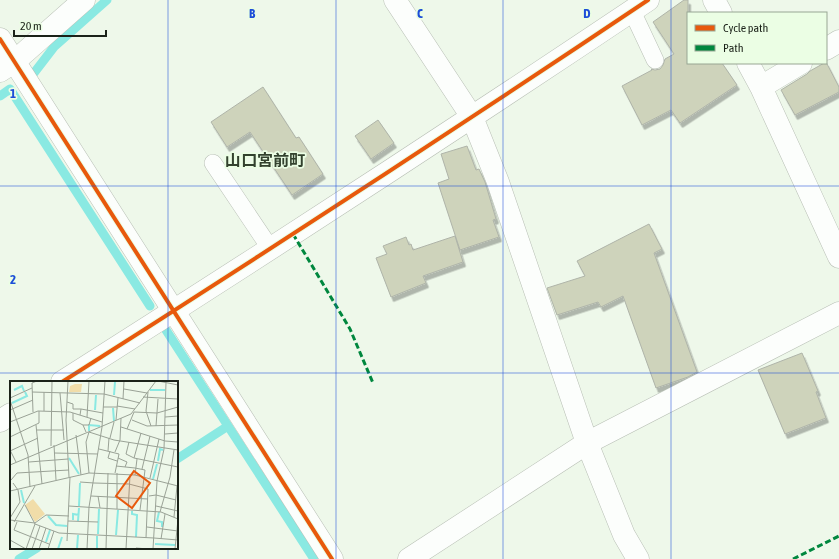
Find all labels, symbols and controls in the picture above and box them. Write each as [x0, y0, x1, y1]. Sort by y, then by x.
text: B [249, 6, 256, 21]
text: C [417, 6, 423, 21]
text: D [583, 6, 591, 21]
scale bar [14, 12, 106, 38]
legend [687, 12, 827, 64]
text: 20 m [20, 19, 42, 33]
text: Cycle path [723, 21, 768, 35]
text: Path [723, 41, 744, 55]
text: 1 [10, 86, 16, 101]
district label: 山口宮前町 [225, 151, 305, 169]
text: 2 [10, 272, 16, 287]
inset map [10, 381, 178, 549]

